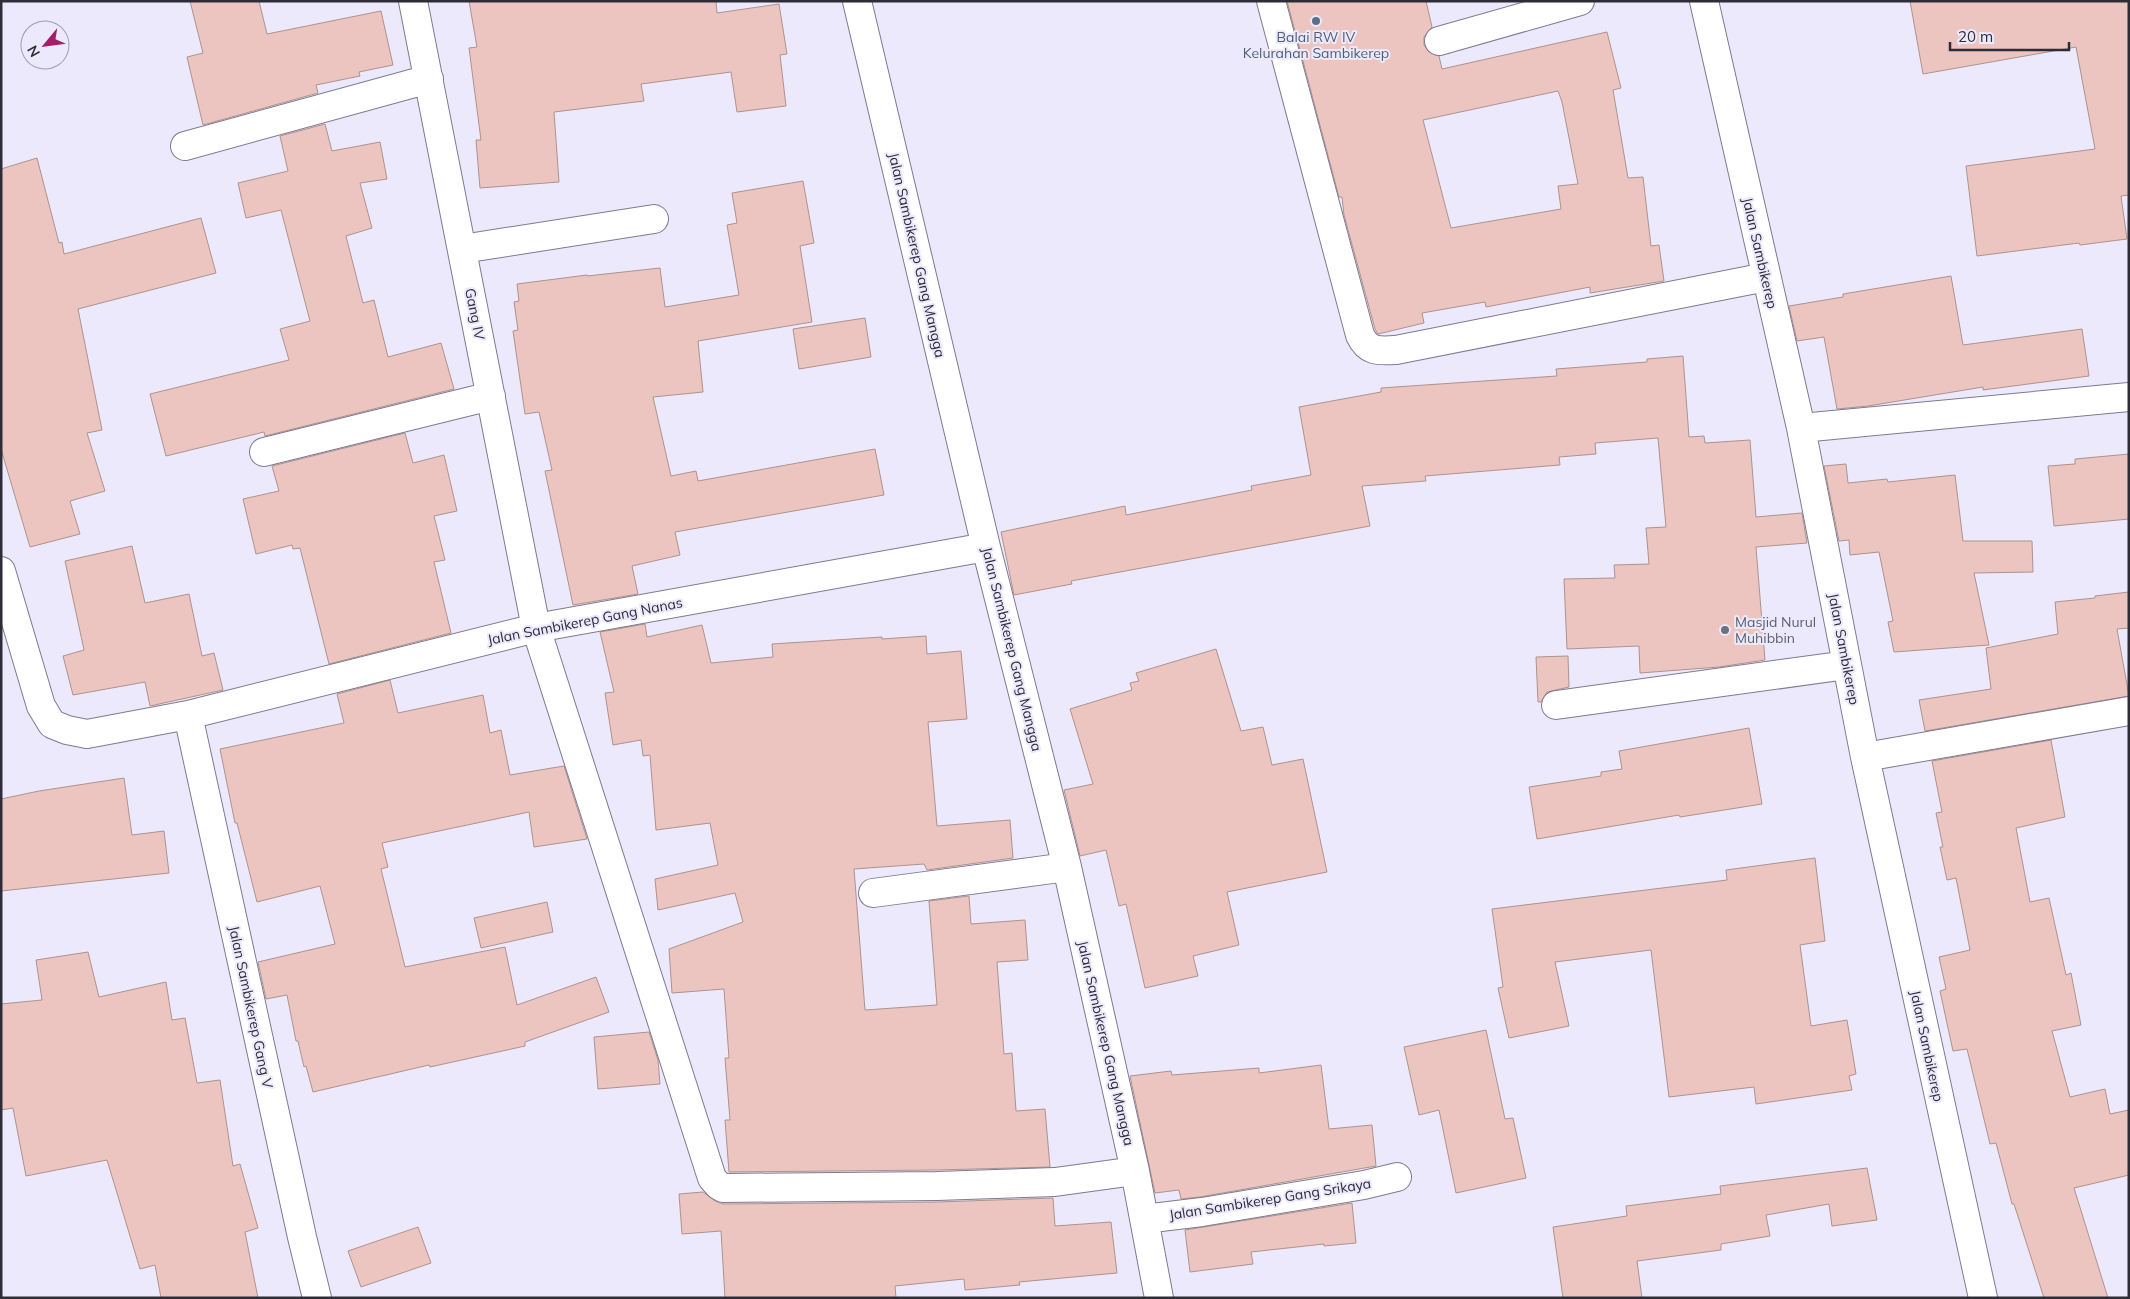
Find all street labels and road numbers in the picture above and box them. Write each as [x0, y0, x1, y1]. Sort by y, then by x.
street label: Jalan Sambikerep Gang Mangga [885, 151, 949, 359]
street label: Jalan Sambikerep [1738, 196, 1782, 310]
street label: Gang IV [461, 287, 489, 342]
street label: Jalan Sambikerep Gang Mangga [978, 545, 1046, 753]
street label: Jalan Sambikerep [1824, 592, 1864, 706]
street label: Jalan Sambikerep Gang Nanas [486, 593, 684, 649]
street label: Jalan Sambikerep Gang V [225, 924, 277, 1090]
street label: Jalan Sambikerep Gang Mangga [1074, 939, 1138, 1147]
street label: Jalan Sambikerep [1906, 989, 1948, 1103]
street label: Jalan Sambikerep Gang Srikaya [1168, 1174, 1372, 1224]

